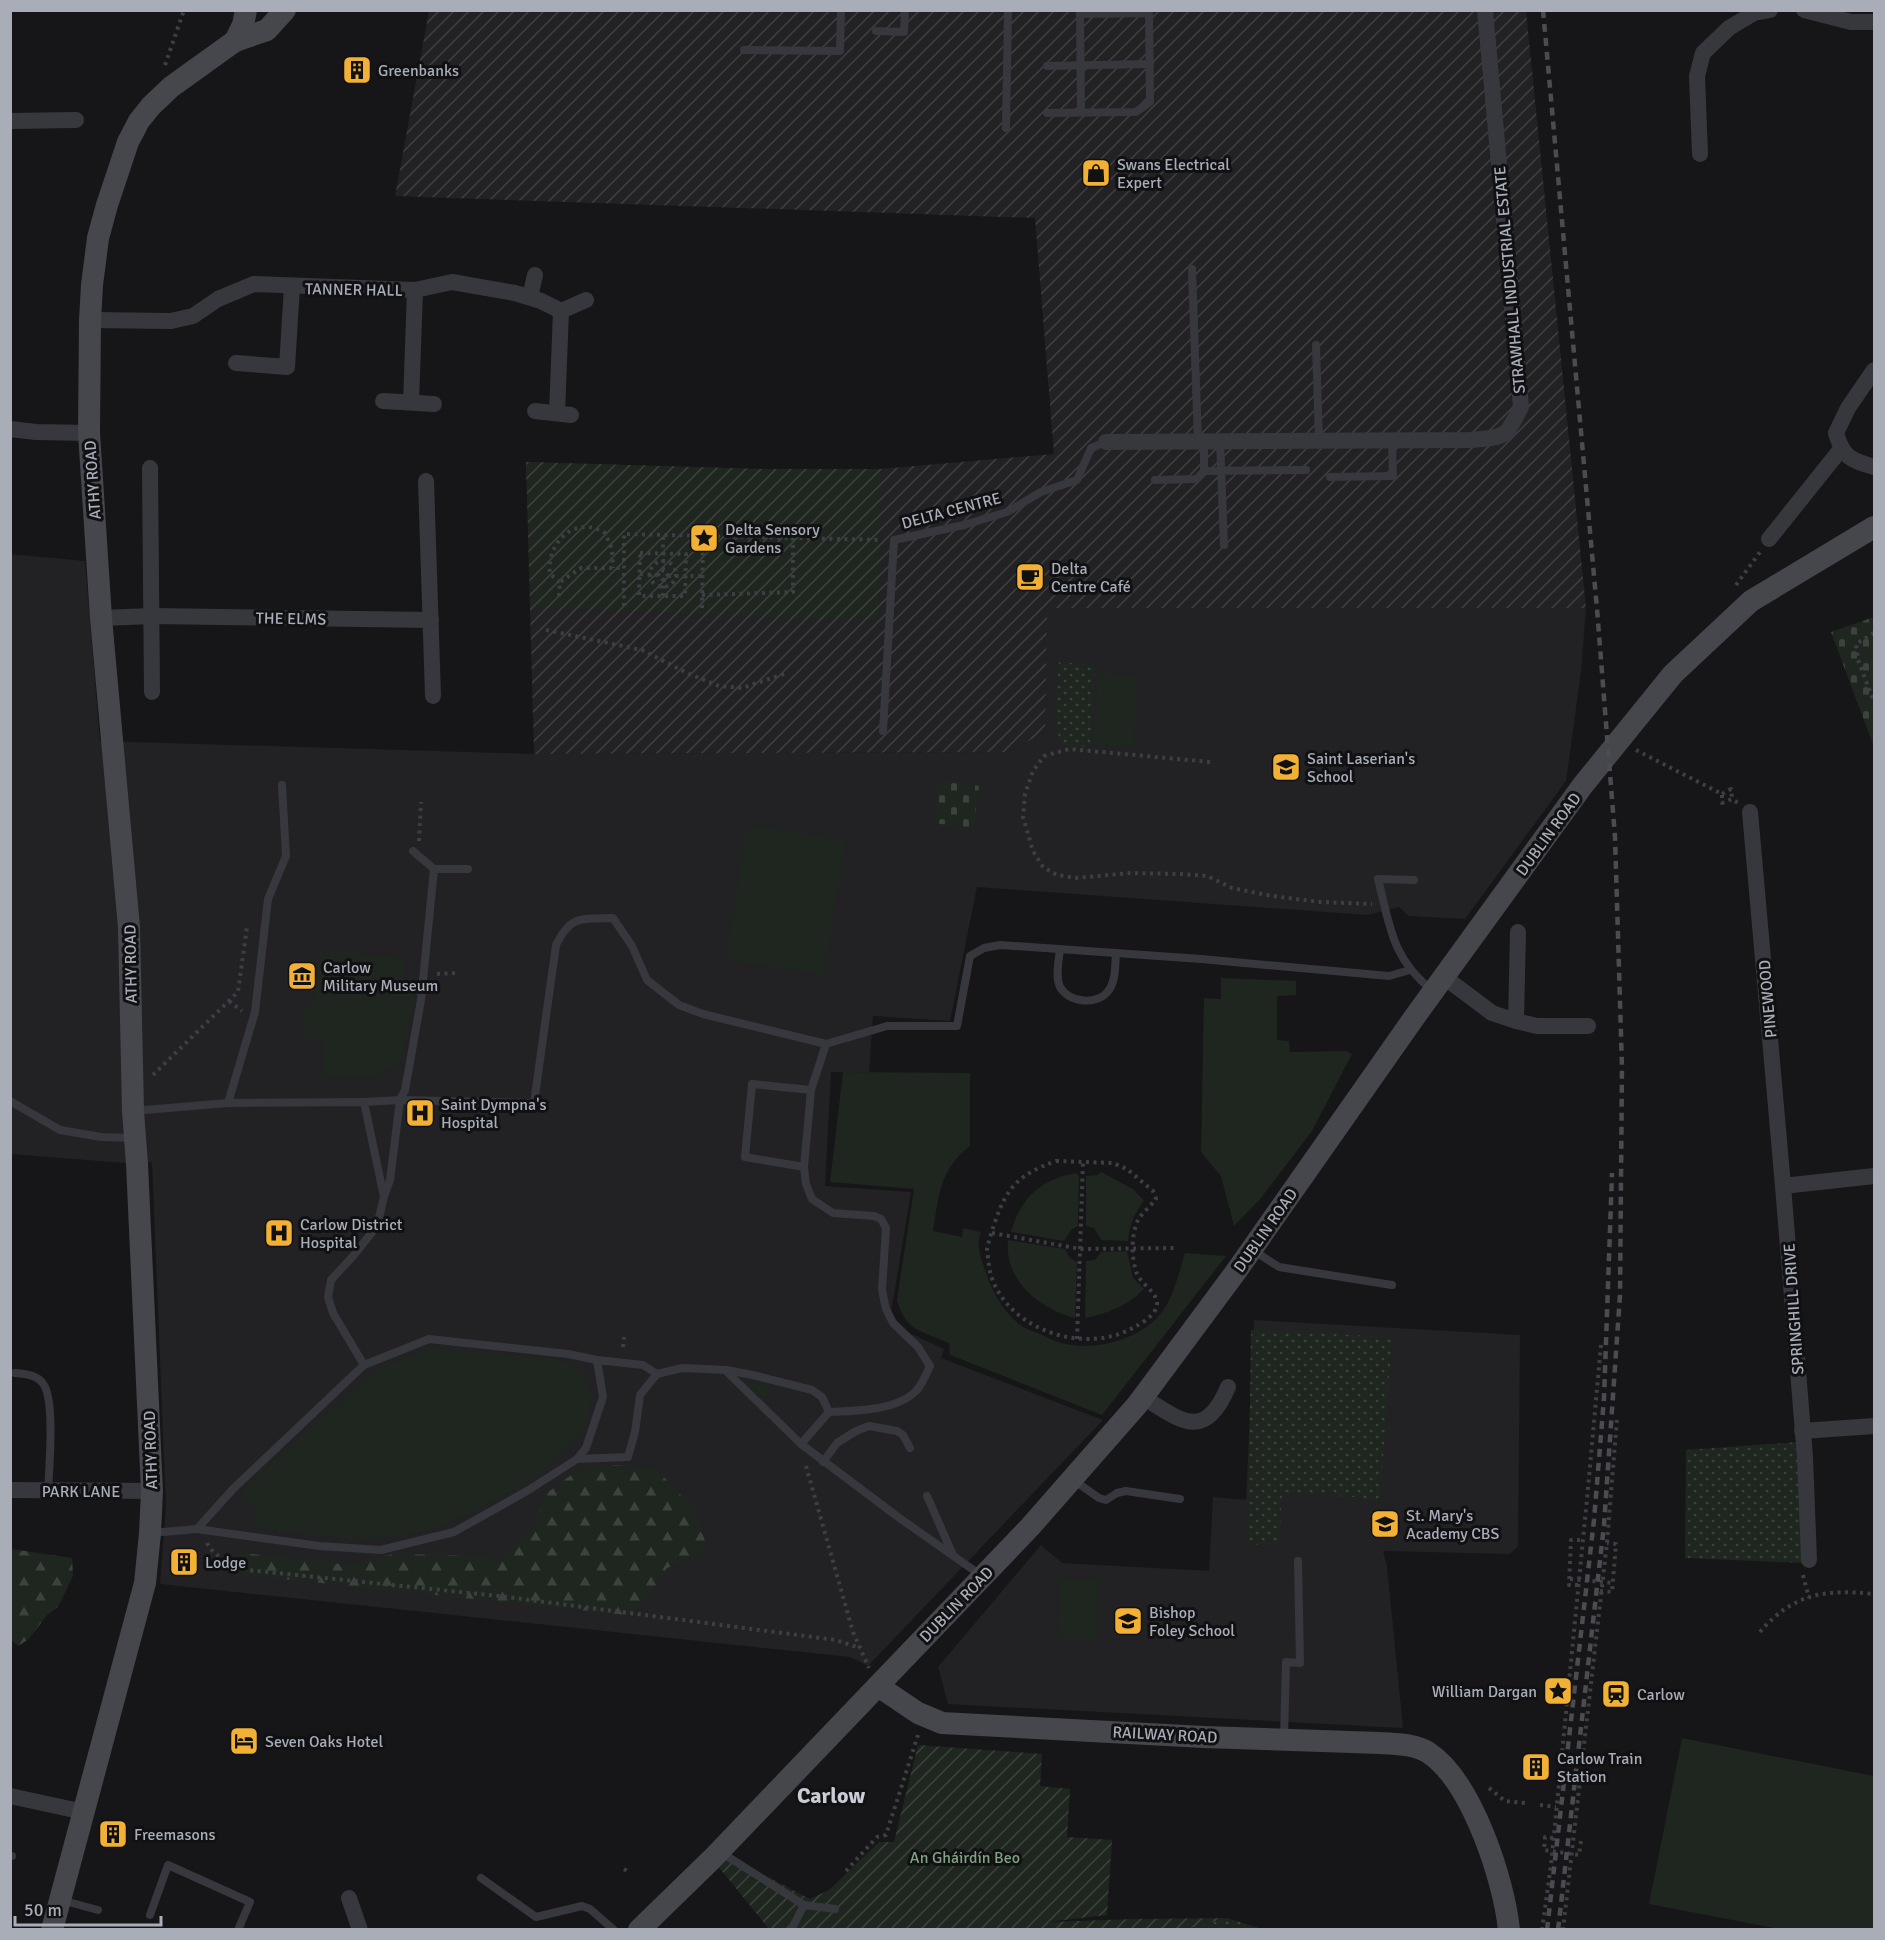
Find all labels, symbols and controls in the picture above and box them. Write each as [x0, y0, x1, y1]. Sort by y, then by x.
building icon: Greenbanks [341, 54, 373, 86]
place label: Greenbanks [378, 61, 459, 81]
place label: Swans Electrical Expert [1117, 155, 1230, 193]
shop icon: Swans Electrical Expert [1080, 157, 1112, 189]
street label: STRAWHALL INDUSTRIAL ESTATE [1490, 165, 1530, 395]
street label: TANNER HALL [305, 279, 403, 301]
street label: ATHY ROAD [80, 440, 106, 520]
street label: DELTA CENTRE [899, 488, 1003, 534]
place label: Delta Sensory Gardens [725, 520, 820, 558]
place icon: Delta Sensory Gardens [688, 522, 720, 554]
place label: Delta Centre Café [1051, 559, 1131, 597]
cafe icon: Delta Centre Café [1014, 561, 1046, 593]
street label: THE ELMS [256, 608, 326, 630]
place label: Saint Laserian's School [1307, 749, 1415, 787]
school or university icon: Saint Laserian's School [1270, 751, 1302, 783]
street label: DUBLIN ROAD [1512, 789, 1586, 880]
street label: ATHY ROAD [120, 924, 142, 1004]
place label: Carlow Military Museum [323, 958, 438, 996]
street label: PINEWOOD [1755, 959, 1781, 1039]
museum icon: Carlow Military Museum [286, 960, 318, 992]
place label: Saint Dympna's Hospital [441, 1095, 546, 1133]
hospital icon: Saint Dympna's Hospital [404, 1097, 436, 1129]
street label: DUBLIN ROAD [1230, 1185, 1302, 1276]
place label: Carlow District Hospital [300, 1215, 403, 1253]
hospital icon: Carlow District Hospital [263, 1217, 295, 1249]
street label: SPRINGHILL DRIVE [1779, 1243, 1809, 1375]
street label: ATHY ROAD [140, 1410, 162, 1490]
street label: PARK LANE [42, 1482, 120, 1502]
place label: St. Mary's Academy CBS [1406, 1506, 1500, 1544]
school or university icon: St. Mary's Academy CBS [1369, 1508, 1401, 1540]
building icon: Lodge [168, 1546, 200, 1578]
place label: Lodge [205, 1553, 246, 1573]
street label: DUBLIN ROAD [916, 1563, 998, 1647]
place label: Bishop Foley School [1149, 1603, 1235, 1641]
school or university icon: Bishop Foley School [1112, 1605, 1144, 1637]
place icon: William Dargan [1542, 1675, 1574, 1707]
station icon: Carlow [1600, 1678, 1632, 1710]
place label: William Dargan [1432, 1682, 1537, 1702]
place label: Carlow [1637, 1685, 1685, 1705]
street label: RAILWAY ROAD [1112, 1722, 1218, 1748]
hotel icon: Seven Oaks Hotel [228, 1725, 260, 1757]
place label: Seven Oaks Hotel [265, 1732, 383, 1752]
place label: Carlow Train Station [1557, 1749, 1642, 1787]
building icon: Carlow Train Station [1520, 1751, 1552, 1783]
district label: Carlow [797, 1782, 865, 1809]
building icon: Freemasons [97, 1818, 129, 1850]
place label: Freemasons [134, 1825, 216, 1845]
park label: An Gháirdín Beo [910, 1848, 1020, 1868]
scale bar [15, 1889, 160, 1927]
text: 50 m [24, 1899, 62, 1921]

